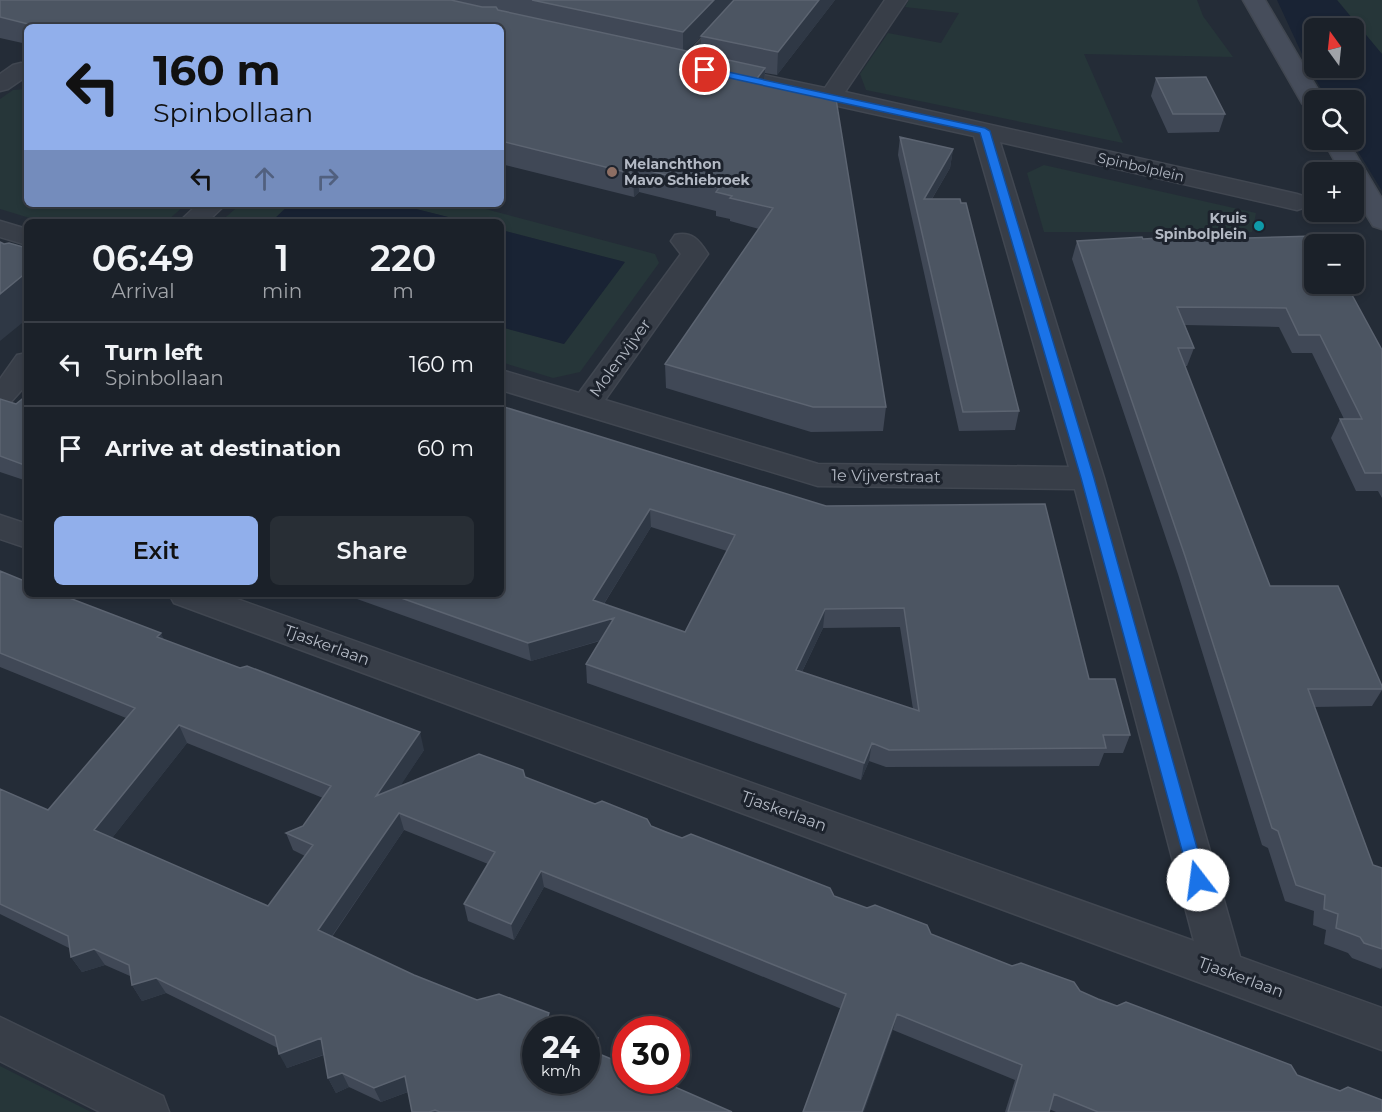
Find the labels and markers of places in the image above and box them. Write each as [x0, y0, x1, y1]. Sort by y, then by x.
pin [679, 44, 730, 95]
place label: Melanchthon Mavo Schiebroek [624, 155, 751, 189]
marker: Melanchthon Mavo Schiebroek [605, 165, 619, 179]
place label: Kruis Spinbolplein [1155, 209, 1248, 243]
marker: Kruis Spinbolplein [1252, 219, 1266, 233]

